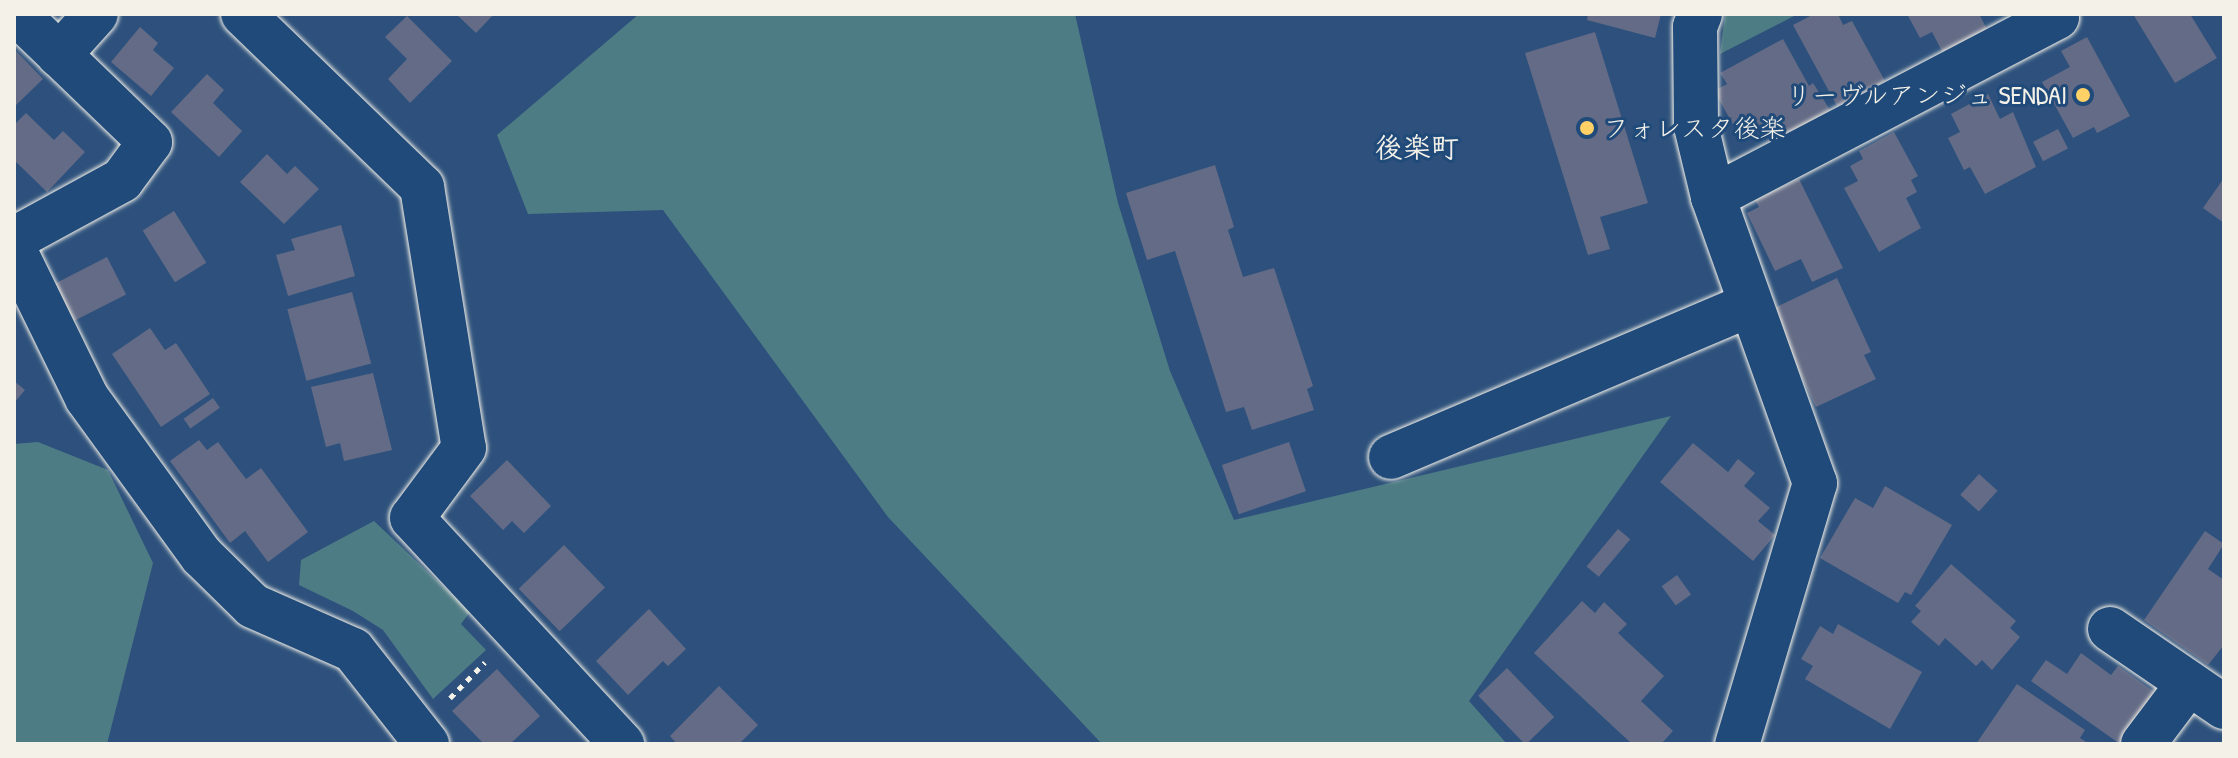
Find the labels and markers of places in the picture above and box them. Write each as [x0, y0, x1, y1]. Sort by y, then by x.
place label: リーヴルアンジュ SENDAI [1785, 79, 2067, 111]
marker: リーヴルアンジュ SENDAI [2074, 86, 2092, 104]
place label: フォレスタ後楽 [1603, 112, 1785, 144]
marker: フォレスタ後楽 [1578, 119, 1596, 137]

